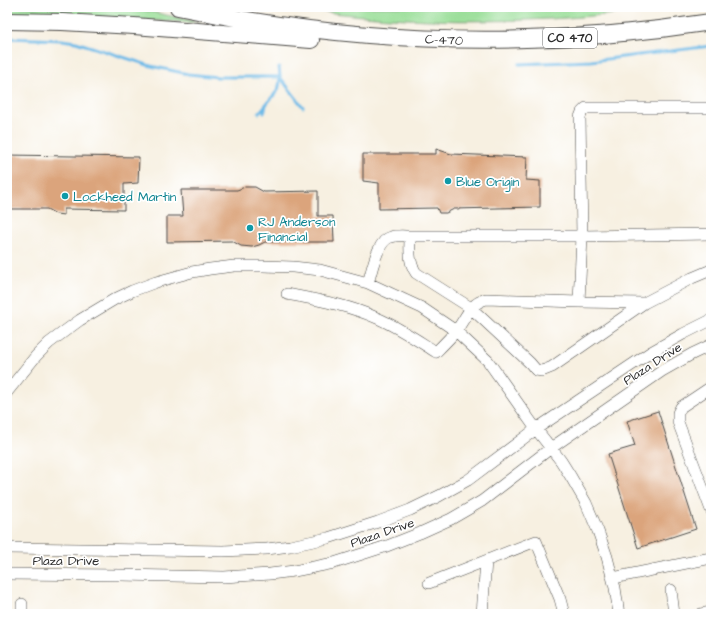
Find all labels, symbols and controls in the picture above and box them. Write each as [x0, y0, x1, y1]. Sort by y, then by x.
road number: CO 470 [543, 28, 597, 48]
street label: C-470 [425, 30, 463, 50]
place label: Blue Origin [456, 173, 520, 192]
marker: Blue Origin [443, 176, 453, 186]
place label: Lockheed Martin [73, 188, 177, 206]
marker: Lockheed Martin [60, 191, 70, 201]
place label: RJ Anderson Financial [258, 213, 336, 246]
marker: RJ Anderson Financial [245, 223, 255, 233]
street label: Plaza Drive [620, 338, 685, 390]
street label: Plaza Drive [348, 514, 417, 552]
street label: Plaza Drive [33, 552, 99, 570]

